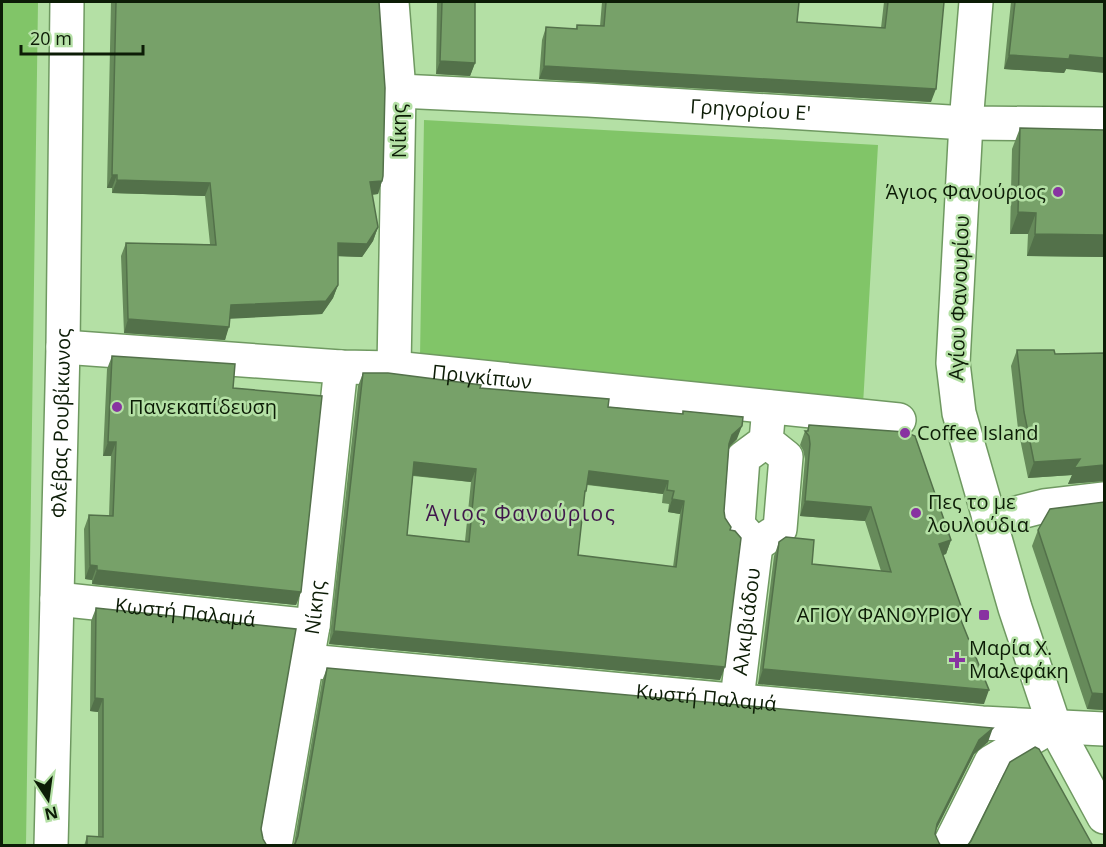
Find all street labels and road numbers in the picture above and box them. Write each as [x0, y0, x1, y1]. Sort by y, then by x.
street label: Γρηγορίου Ε' [689, 92, 812, 127]
street label: Νίκης [385, 104, 412, 158]
street label: Αγίου Φανουρίου [942, 215, 975, 381]
street label: Φλέβας Ρουβίκωνος [45, 328, 76, 518]
street label: Πριγκίπων [431, 358, 533, 395]
street label: Αλκιβιάδου [726, 566, 766, 677]
street label: Νίκης [298, 579, 331, 636]
street label: Κωστή Παλαμά [114, 591, 257, 633]
street label: Κωστή Παλαμά [635, 677, 778, 717]

